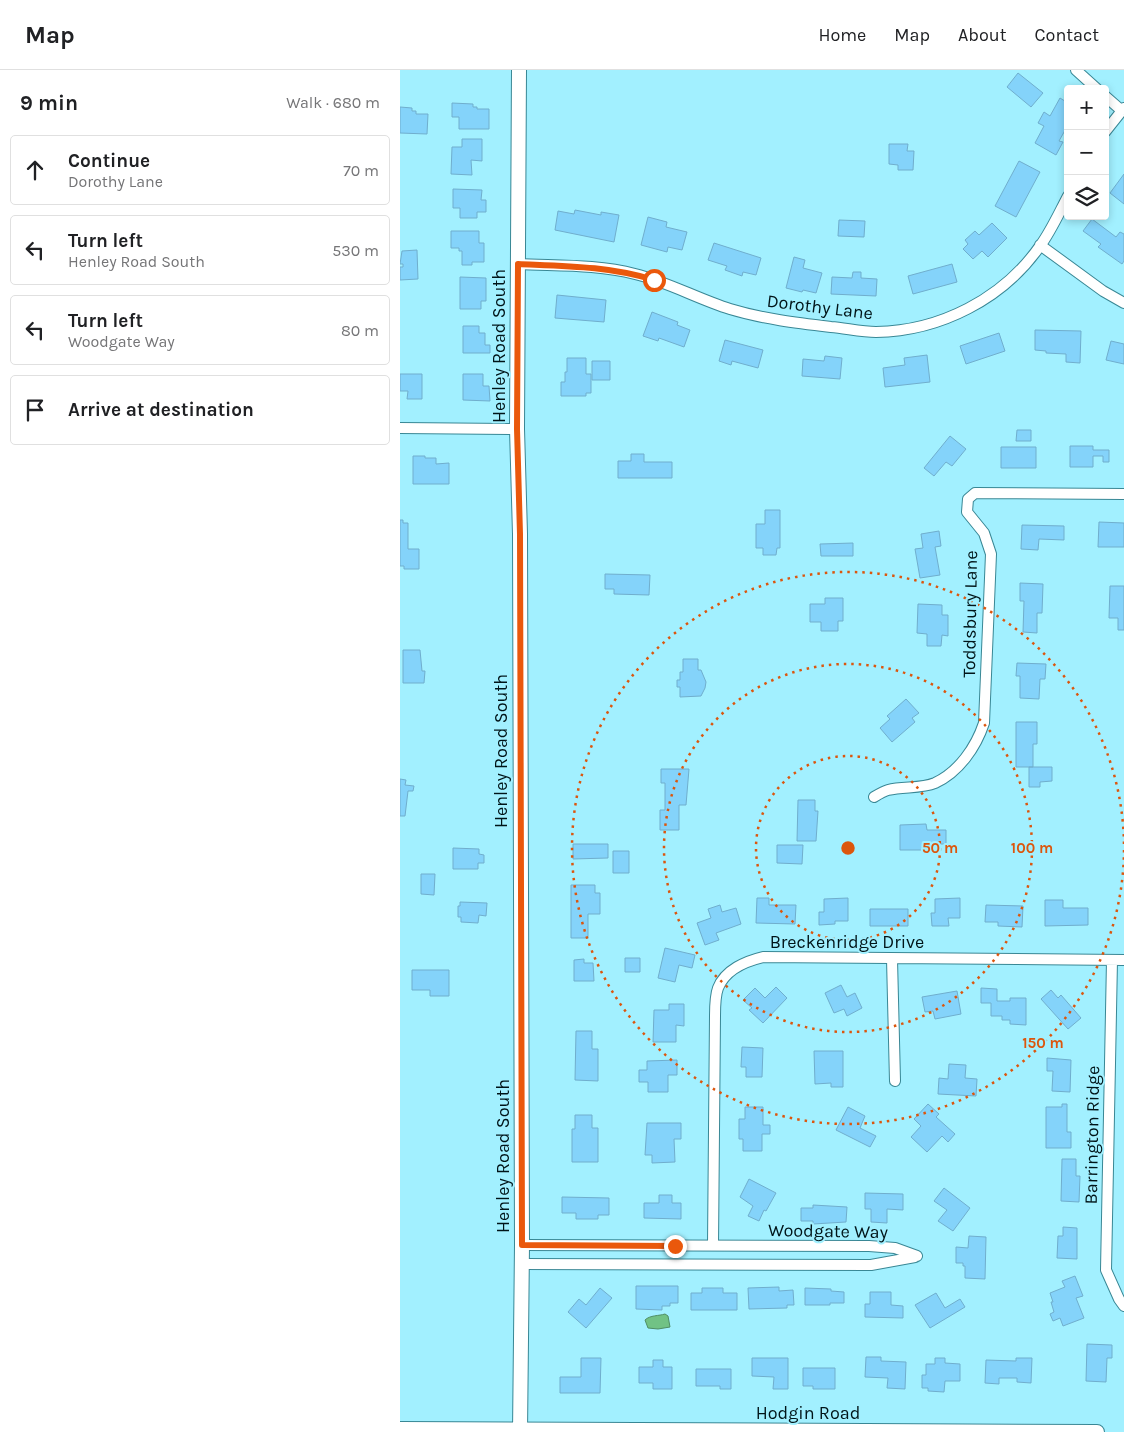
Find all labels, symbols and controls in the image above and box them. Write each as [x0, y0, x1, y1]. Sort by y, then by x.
text: Map [25, 21, 75, 49]
text: Home [818, 24, 866, 46]
text: Map [894, 24, 930, 46]
text: About [958, 24, 1007, 46]
text: Contact [1035, 24, 1099, 46]
map controls [1064, 85, 1109, 220]
button: + [1064, 85, 1109, 130]
text: 9 min [20, 91, 78, 115]
text: Walk · 680 m [286, 93, 380, 112]
button: − [1064, 130, 1109, 175]
text: Continue [68, 150, 150, 172]
icon: ahead [21, 156, 49, 184]
text: 70 m [343, 161, 379, 180]
text: Dorothy Lane [68, 172, 163, 191]
button: layers [1064, 175, 1109, 220]
text: Turn left [68, 230, 143, 252]
icon: left [21, 236, 49, 264]
text: 530 m [332, 241, 379, 260]
text: Henley Road South [68, 252, 205, 271]
street label: Henley Road South [488, 269, 510, 423]
route start [643, 269, 666, 292]
street label: Dorothy Lane [766, 290, 874, 324]
text: Turn left [68, 310, 143, 332]
icon: left [21, 316, 49, 344]
text: 80 m [341, 321, 379, 340]
text: Woodgate Way [68, 332, 175, 351]
icon: arrive [21, 396, 49, 424]
text: Arrive at destination [68, 399, 254, 421]
street label: Toddsbury Lane [958, 550, 982, 678]
street label: Henley Road South [490, 674, 512, 828]
centre of rings [839, 839, 857, 857]
text: 50 m [922, 839, 958, 857]
text: 100 m [1011, 839, 1053, 857]
street label: Breckenridge Drive [770, 931, 924, 953]
text: 150 m [1022, 1034, 1064, 1052]
street label: Barrington Ridge [1080, 1065, 1104, 1205]
street label: Henley Road South [492, 1079, 514, 1233]
street label: Woodgate Way [768, 1219, 889, 1243]
route end [664, 1235, 687, 1258]
street label: Hodgin Road [756, 1402, 860, 1424]

